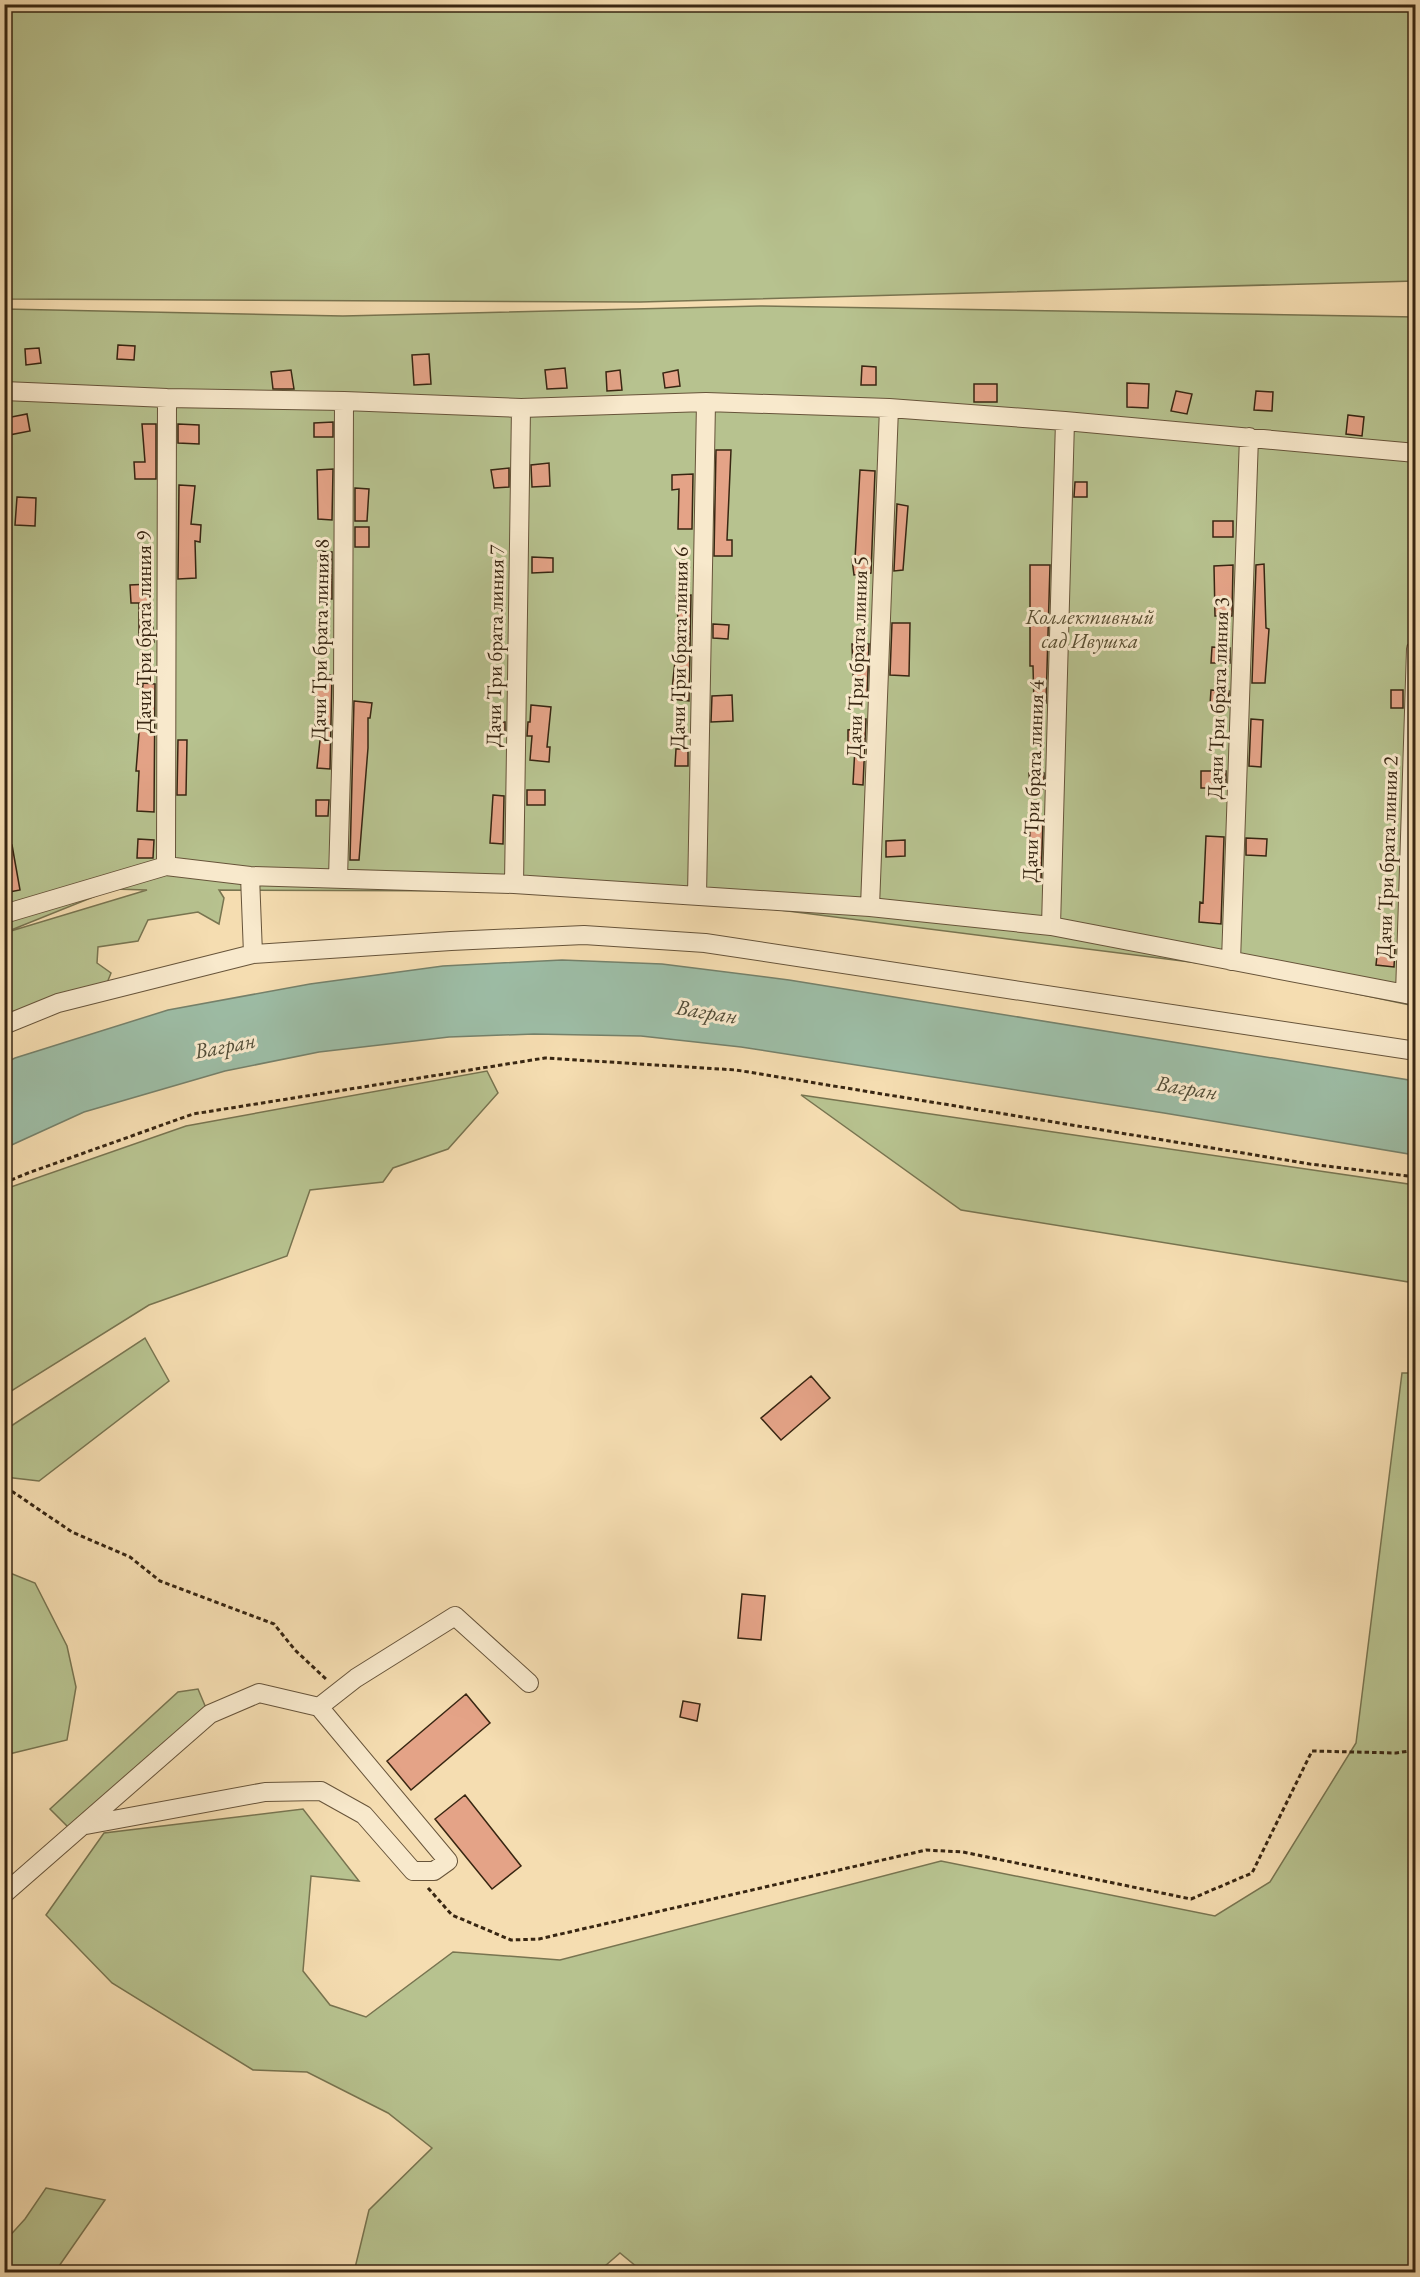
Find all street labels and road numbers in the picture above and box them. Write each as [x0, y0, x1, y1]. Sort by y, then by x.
street label: Дачи Три брата линия 9 [130, 531, 157, 733]
street label: Дачи Три брата линия 8 [304, 539, 335, 741]
street label: Дачи Три брата линия 7 [479, 544, 510, 747]
street label: Дачи Три брата линия 6 [663, 547, 694, 749]
street label: Дачи Три брата линия 5 [839, 555, 874, 759]
street label: Дачи Три брата линия 3 [1200, 596, 1235, 800]
street label: Дачи Три брата линия 4 [1015, 678, 1050, 883]
street label: Дачи Три брата линия 2 [1369, 755, 1404, 959]

